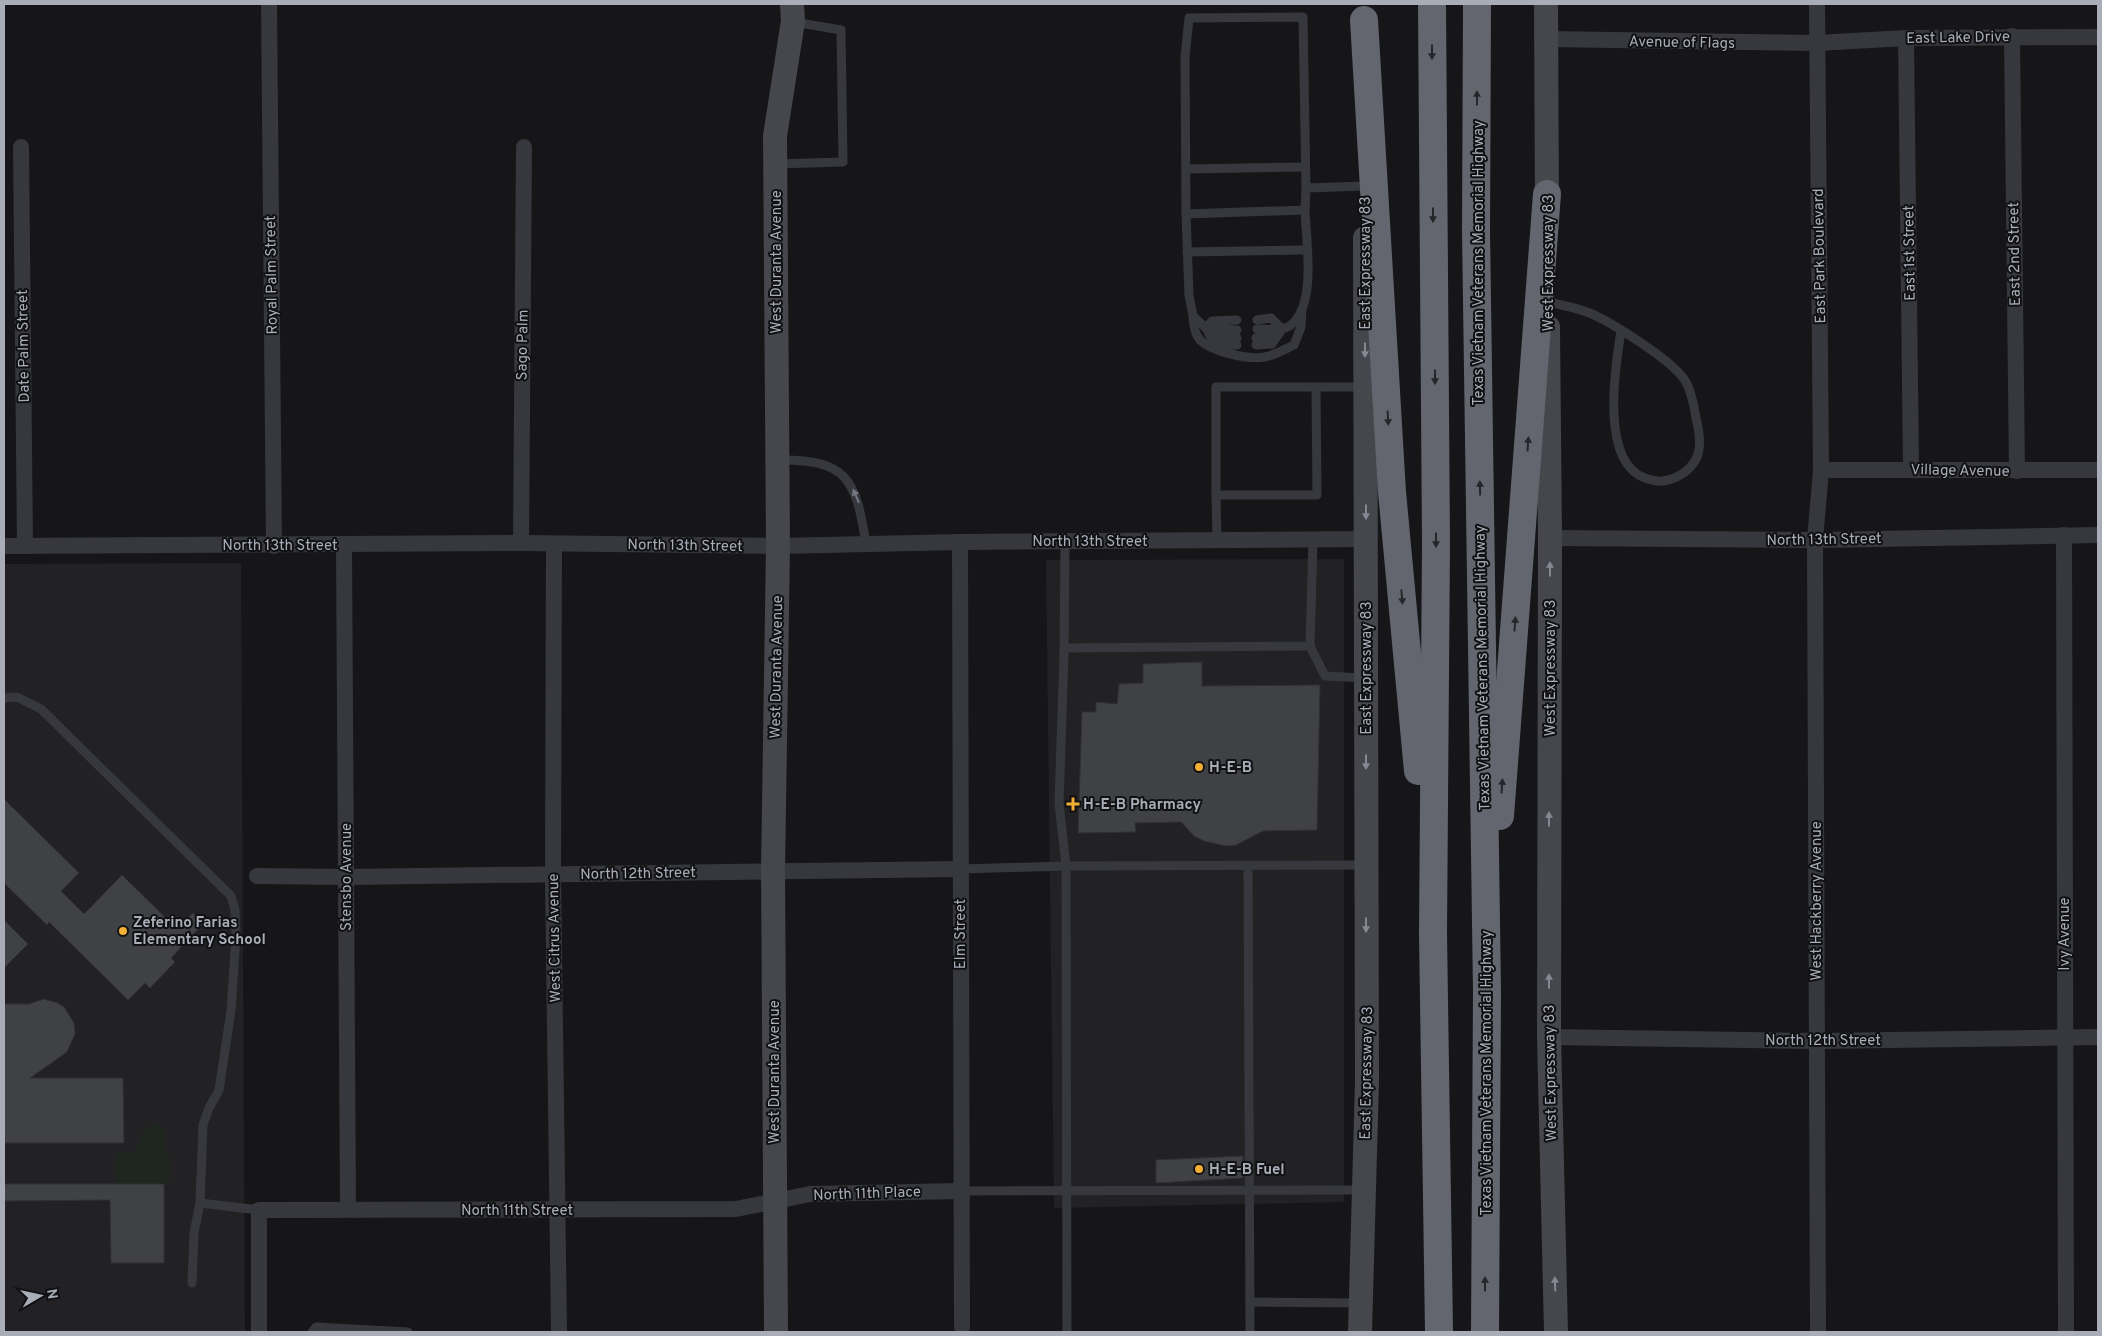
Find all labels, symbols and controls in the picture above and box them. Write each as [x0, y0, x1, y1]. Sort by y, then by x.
street label: East Lake Drive [1906, 28, 2010, 49]
street label: Avenue of Flags [1629, 33, 1735, 54]
one-way arrow [1428, 45, 1436, 61]
one-way arrow [1473, 90, 1481, 106]
street label: Texas Vietnam Veterans Memorial Highway [1470, 120, 1489, 406]
street label: East Park Boulevard [1810, 188, 1831, 324]
street label: West Duranta Avenue [768, 190, 787, 334]
street label: West Expressway 83 [1540, 195, 1559, 331]
street label: East Expressway 83 [1357, 196, 1376, 330]
street label: East 2nd Street [2005, 202, 2026, 306]
street label: East 1st Street [1900, 205, 1921, 301]
one-way arrow [1429, 207, 1437, 223]
street label: Royal Palm Street [262, 215, 283, 335]
street label: Date Palm Street [14, 289, 35, 403]
street label: Sago Palm [513, 309, 534, 381]
one-way arrow [1361, 342, 1369, 358]
one-way arrow [1431, 370, 1439, 386]
one-way arrow [1384, 410, 1392, 426]
one-way arrow [1525, 436, 1533, 452]
street label: Village Avenue [1910, 461, 2010, 482]
one-way arrow [1476, 480, 1484, 496]
one-way arrow [852, 489, 860, 503]
one-way arrow [1362, 505, 1370, 521]
street label: Texas Vietnam Veterans Memorial Highway [1472, 525, 1495, 811]
street label: North 13th Street [1766, 530, 1882, 551]
one-way arrow [1432, 532, 1440, 548]
street label: North 13th Street [1032, 533, 1148, 552]
street label: North 13th Street [627, 536, 743, 557]
street label: North 13th Street [222, 537, 338, 556]
one-way arrow [1546, 560, 1554, 576]
one-way arrow [1398, 589, 1406, 605]
street label: West Duranta Avenue [767, 595, 788, 739]
street label: West Expressway 83 [1542, 600, 1561, 736]
street label: East Expressway 83 [1358, 601, 1377, 735]
one-way arrow [1511, 616, 1519, 632]
one-way arrow [1362, 755, 1370, 771]
place label: H-E-B [1209, 759, 1252, 778]
marker: H-E-B [1193, 761, 1205, 773]
one-way arrow [1499, 778, 1507, 794]
place label: H-E-B Pharmacy [1083, 796, 1201, 815]
marker: H-E-B Pharmacy [1067, 798, 1079, 810]
one-way arrow [1545, 810, 1553, 826]
street label: West Hackberry Avenue [1808, 821, 1827, 981]
street label: Stensbo Avenue [338, 823, 357, 931]
street label: North 12th Street [580, 864, 696, 885]
street label: West Citrus Avenue [545, 873, 566, 1003]
street label: Ivy Avenue [2056, 897, 2075, 971]
street label: Elm Street [952, 899, 971, 969]
place label: Zeferino Farias Elementary School [133, 914, 266, 950]
one-way arrow [1362, 917, 1370, 933]
marker: Zeferino Farias Elementary School [117, 925, 129, 937]
street label: Texas Vietnam Veterans Memorial Highway [1478, 930, 1497, 1216]
one-way arrow [1545, 973, 1553, 989]
street label: West Duranta Avenue [766, 1000, 785, 1144]
street label: West Expressway 83 [1541, 1004, 1562, 1142]
street label: East Expressway 83 [1357, 1006, 1378, 1140]
street label: North 12th Street [1765, 1032, 1881, 1051]
place label: H-E-B Fuel [1209, 1161, 1285, 1180]
marker: H-E-B Fuel [1193, 1163, 1205, 1175]
street label: North 11th Place [813, 1183, 921, 1206]
street label: North 11th Street [461, 1202, 573, 1221]
north arrow [15, 1271, 65, 1321]
one-way arrow [1481, 1275, 1489, 1291]
one-way arrow [1551, 1275, 1559, 1291]
text: N [42, 1288, 61, 1301]

